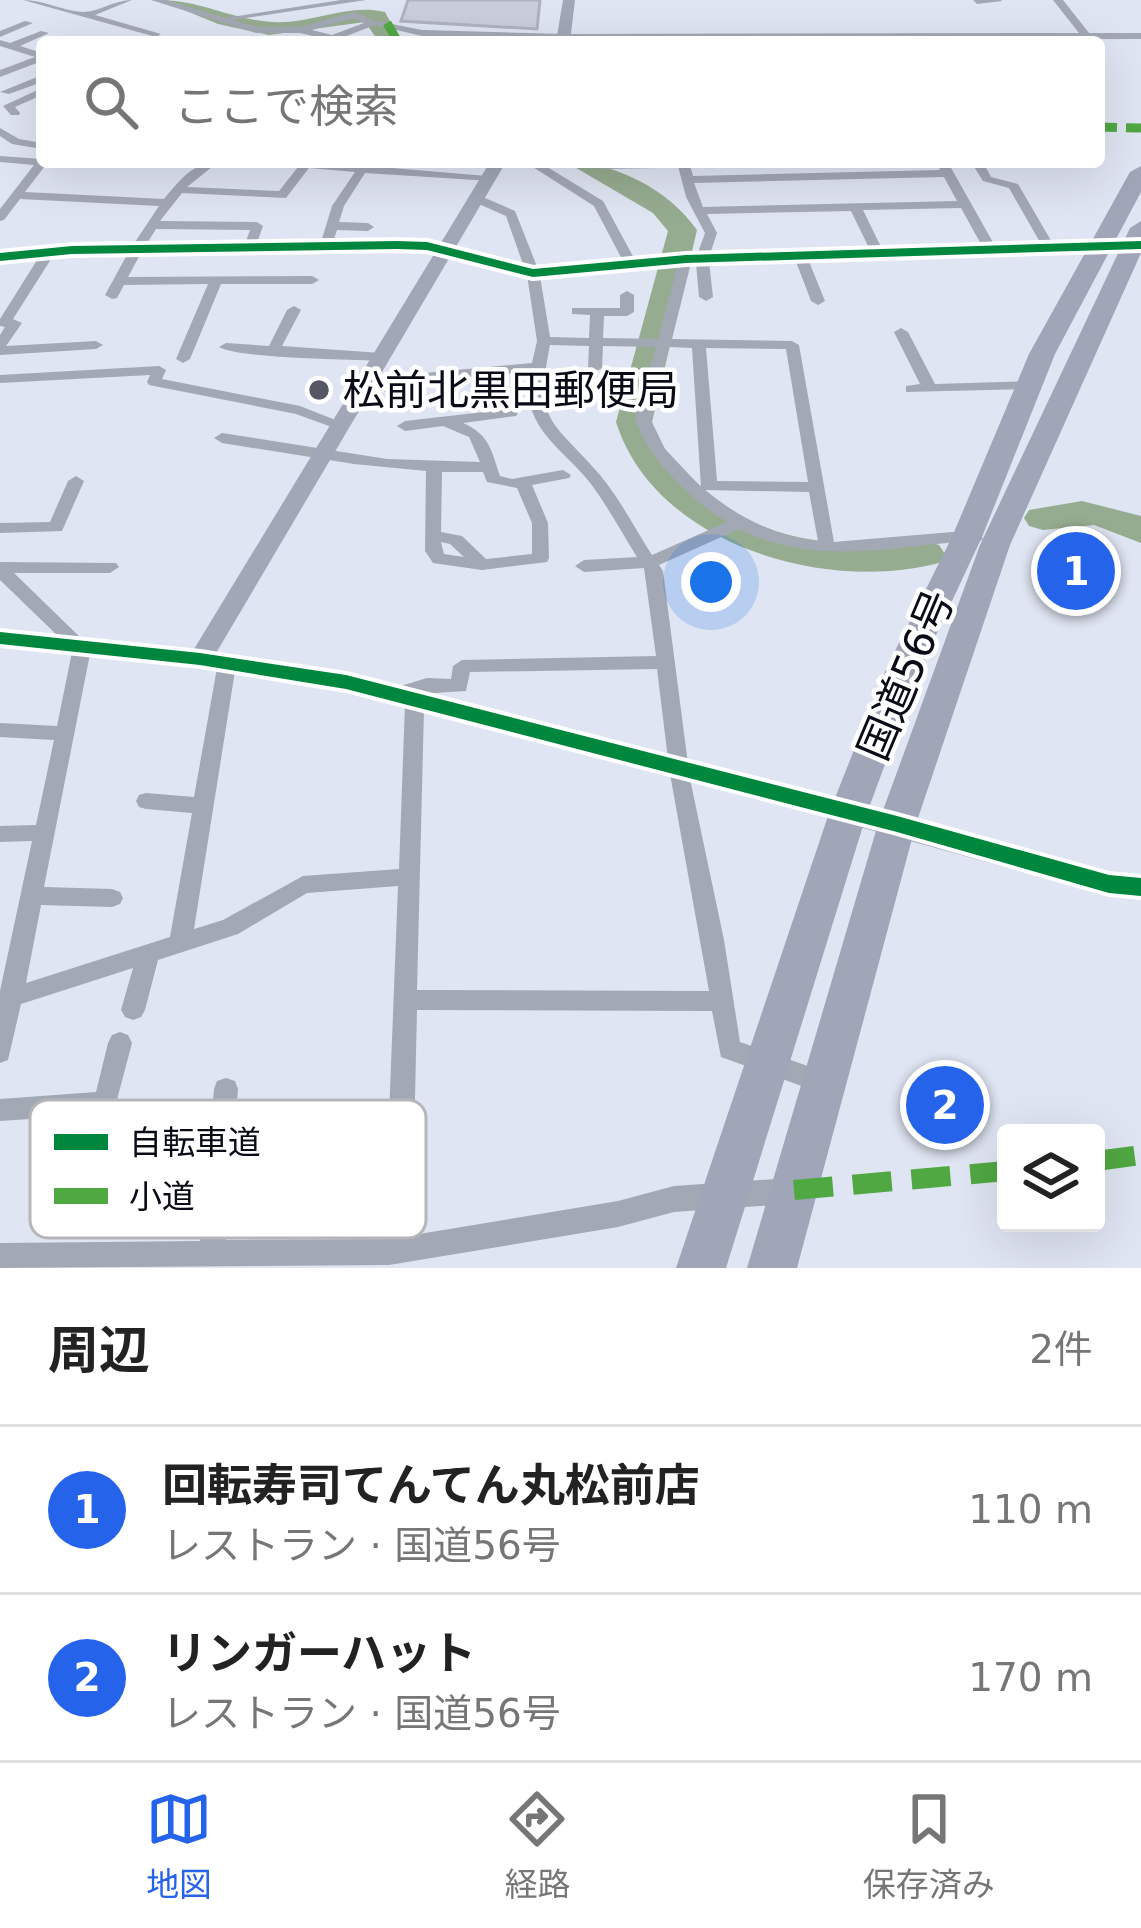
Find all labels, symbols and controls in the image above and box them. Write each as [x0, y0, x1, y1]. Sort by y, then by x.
search box [36, 36, 1105, 168]
icon: search [78, 69, 144, 135]
text: ここで検索 [174, 80, 399, 133]
place label: 松前北黒田郵便局 [343, 366, 679, 415]
marker: 松前北黒田郵便局 [306, 377, 332, 403]
pin: 1 [1037, 526, 1115, 616]
your location [681, 552, 741, 612]
street label: 国道56号 [848, 583, 964, 767]
pin: 2 [906, 1060, 984, 1150]
legend [30, 1100, 426, 1238]
text: 自転車道 [129, 1123, 261, 1162]
map controls [997, 1124, 1105, 1232]
button: layers [997, 1124, 1105, 1232]
text: 小道 [129, 1177, 195, 1216]
text: 周辺 [48, 1321, 150, 1380]
text: 2件 [1029, 1327, 1093, 1372]
text: 回転寿司てんてん丸松前店 [162, 1459, 700, 1512]
text: 1 [73, 1487, 101, 1532]
text: 110 m [968, 1487, 1093, 1532]
text: レストラン · 国道56号 [162, 1523, 561, 1568]
text: リンガーハット [162, 1627, 476, 1680]
text: 2 [73, 1655, 101, 1700]
text: 170 m [968, 1655, 1093, 1700]
text: レストラン · 国道56号 [162, 1691, 561, 1736]
tab: 地図 [146, 1786, 212, 1906]
tab: 経路 [504, 1786, 570, 1906]
tab: 保存済み [863, 1786, 995, 1906]

